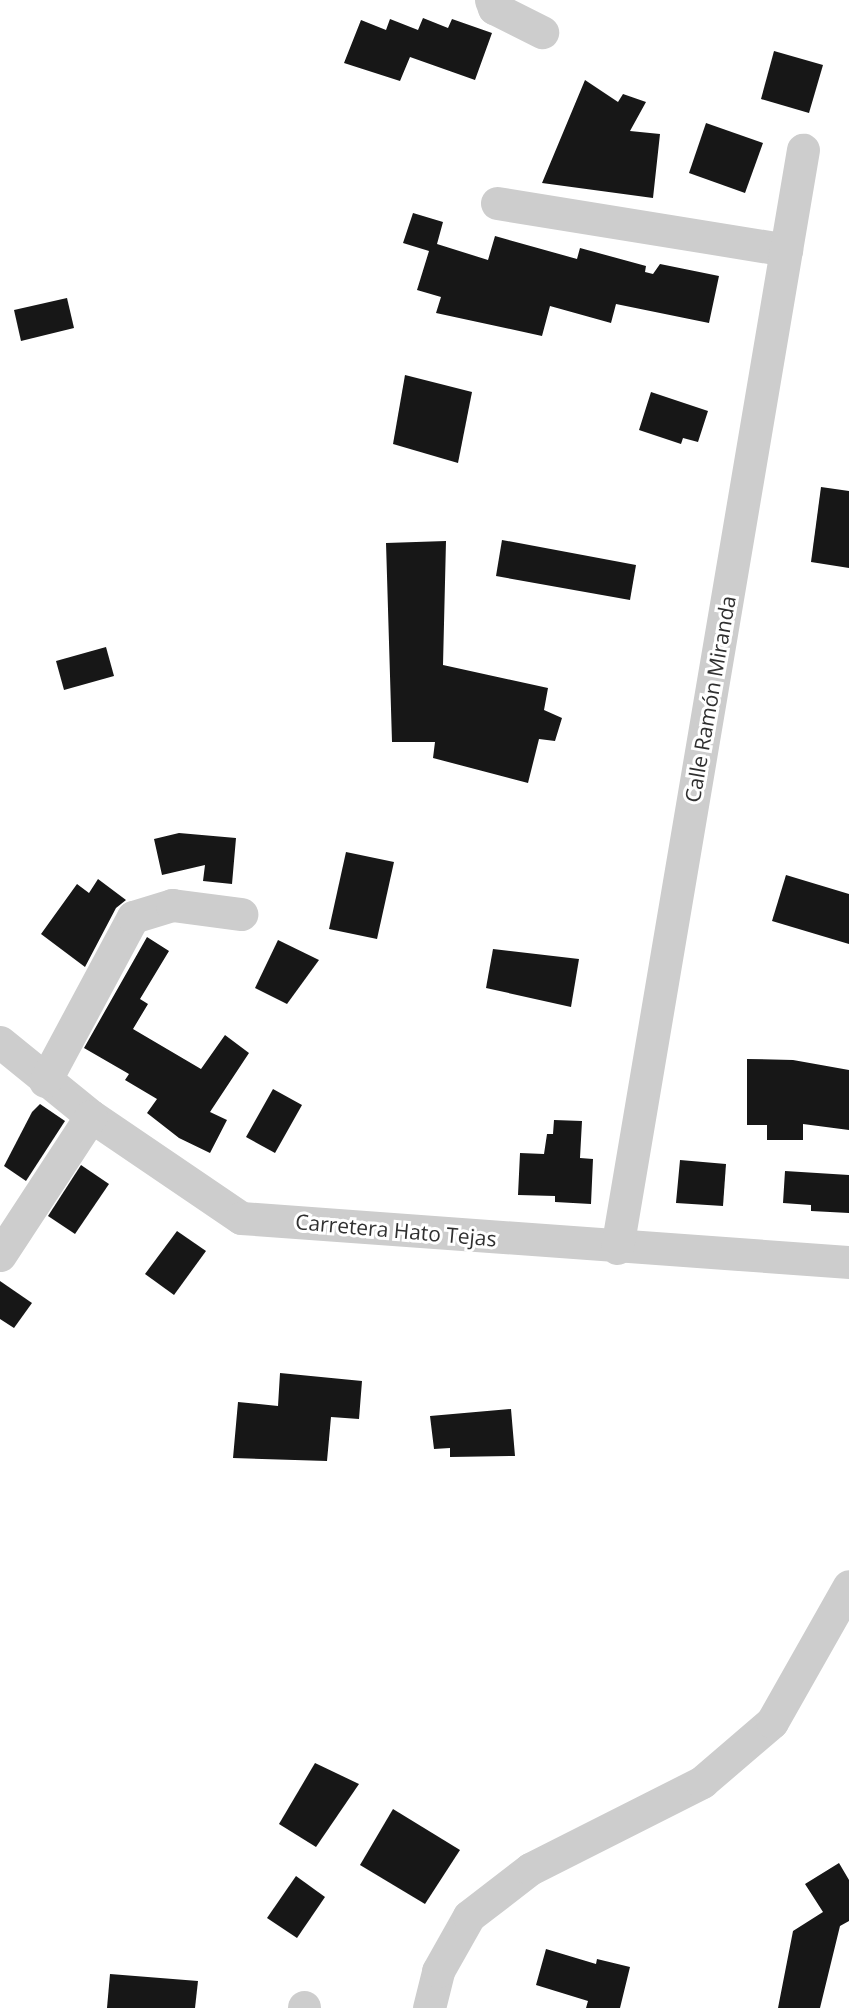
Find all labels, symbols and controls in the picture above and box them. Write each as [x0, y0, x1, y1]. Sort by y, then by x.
street label: Calle Ramón Miranda [679, 594, 741, 804]
street label: Carretera Hato Tejas [294, 1209, 498, 1251]

